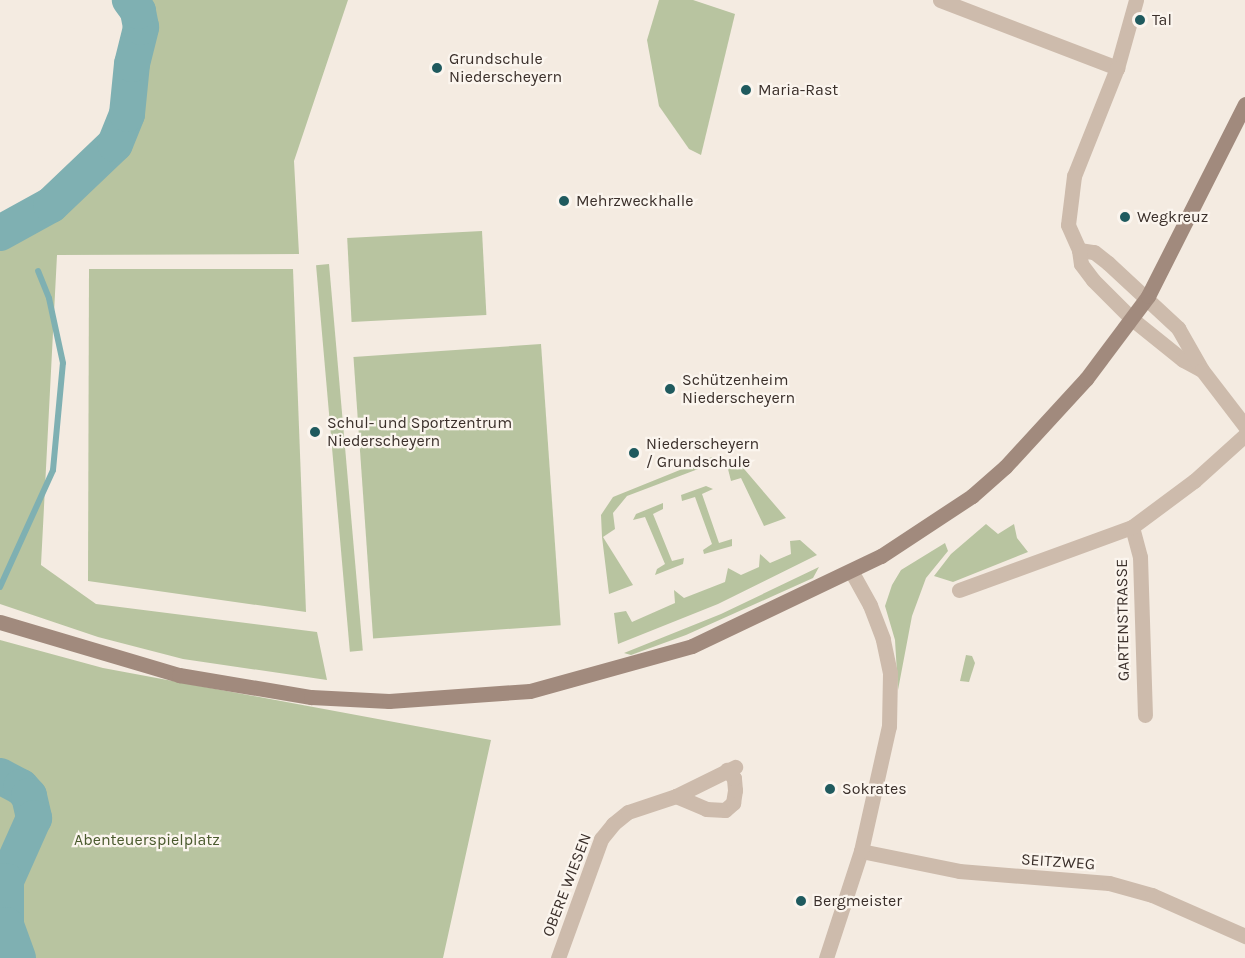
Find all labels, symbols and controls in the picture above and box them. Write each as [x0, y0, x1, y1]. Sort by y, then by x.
place label: Tal [1152, 10, 1172, 30]
marker: Tal [1133, 13, 1147, 27]
place label: Grundschule Niederscheyern [449, 49, 562, 87]
marker: Grundschule Niederscheyern [430, 61, 444, 75]
place label: Maria-Rast [758, 80, 838, 100]
marker: Maria-Rast [739, 83, 753, 97]
place label: Mehrzweckhalle [576, 191, 694, 211]
marker: Mehrzweckhalle [557, 194, 571, 208]
place label: Wegkreuz [1137, 207, 1208, 227]
marker: Wegkreuz [1118, 210, 1132, 224]
place label: Schützenheim Niederscheyern [682, 370, 795, 408]
marker: Schützenheim Niederscheyern [663, 382, 677, 396]
place label: Schul- und Sportzentrum Niederscheyern [327, 413, 512, 451]
marker: Schul- und Sportzentrum Niederscheyern [308, 425, 322, 439]
place label: Niederscheyern / Grundschule [646, 434, 759, 472]
marker: Niederscheyern / Grundschule [627, 446, 641, 460]
street label: GARTENSTRASSE [1112, 559, 1134, 681]
place label: Sokrates [842, 779, 907, 799]
marker: Sokrates [823, 782, 837, 796]
park label: Abenteuerspielplatz [74, 830, 220, 850]
street label: OBERE WIESEN [538, 831, 596, 939]
street label: SEITZWEG [1020, 850, 1096, 874]
place label: Bergmeister [813, 891, 902, 911]
marker: Bergmeister [794, 894, 808, 908]

